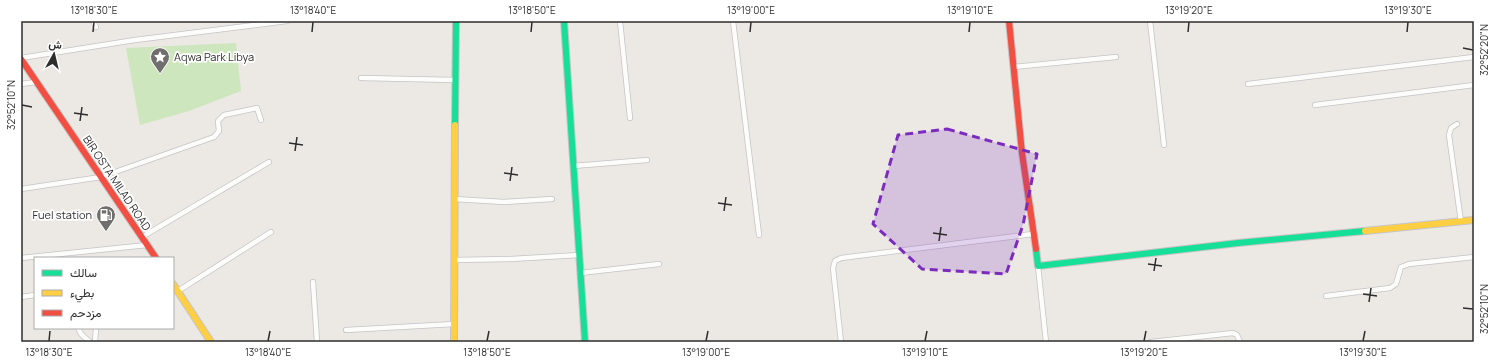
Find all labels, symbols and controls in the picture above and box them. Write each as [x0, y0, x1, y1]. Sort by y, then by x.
text: 13°18'30"E [70, 3, 118, 17]
text: 13°18'40"E [290, 3, 336, 17]
text: 13°18'50"E [508, 3, 556, 17]
text: 13°19'00"E [727, 3, 775, 17]
text: 13°19'10"E [947, 3, 993, 17]
text: 13°19'20"E [1165, 3, 1213, 17]
text: 13°19'30"E [1384, 3, 1432, 17]
text: 32°52'20"N [1477, 24, 1491, 76]
north arrow [34, 34, 74, 74]
text: ش [48, 35, 63, 52]
place icon: Aqwa Park Libya [149, 46, 171, 74]
place label: Aqwa Park Libya [174, 49, 254, 64]
text: 32°52'10"N [4, 80, 18, 130]
street label: BIR OSTA MILAD ROAD [80, 132, 155, 233]
fuel station icon: Fuel station [95, 204, 117, 232]
place label: Fuel station [32, 207, 92, 222]
legend [34, 257, 174, 329]
text: سالك [70, 264, 97, 281]
text: بطيء [70, 284, 94, 303]
text: 32°52'10"N [1477, 284, 1491, 334]
text: مزدحم [70, 304, 101, 321]
text: 13°18'30"E [25, 345, 73, 359]
text: 13°18'40"E [245, 345, 291, 359]
text: 13°18'50"E [463, 345, 511, 359]
text: 13°19'00"E [682, 345, 730, 359]
text: 13°19'10"E [902, 345, 948, 359]
text: 13°19'20"E [1120, 345, 1168, 359]
text: 13°19'30"E [1339, 345, 1387, 359]

